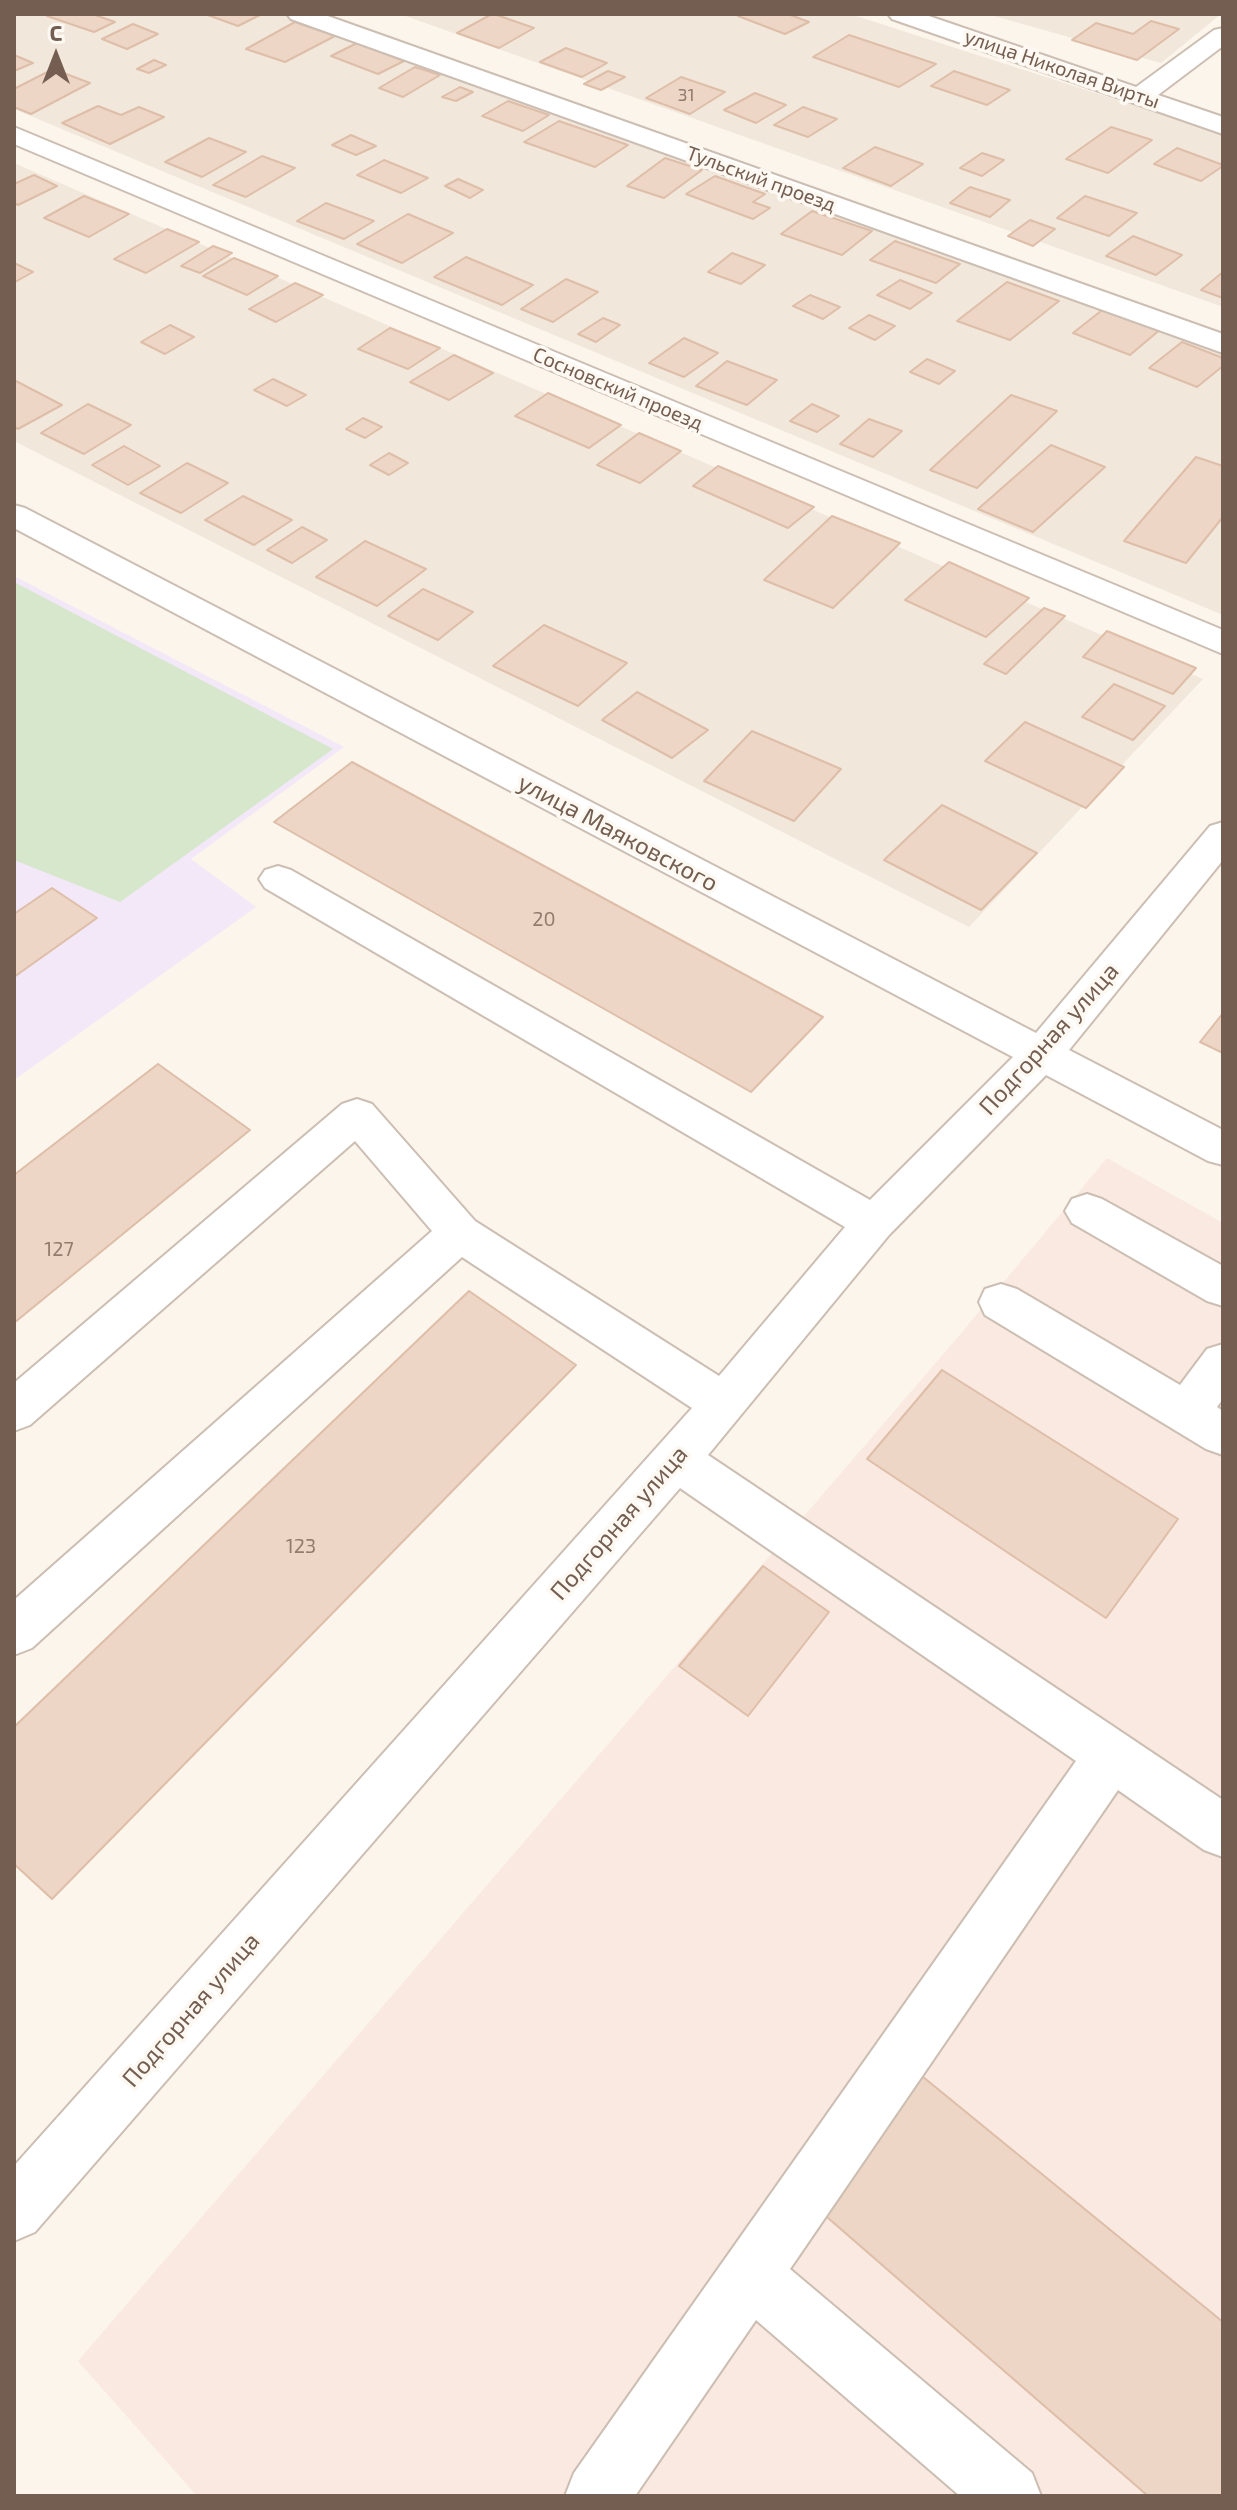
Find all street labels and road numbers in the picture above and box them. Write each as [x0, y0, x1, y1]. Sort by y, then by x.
street label: улица Николая Вирты [961, 24, 1163, 114]
street label: Тульский проезд [683, 141, 839, 217]
street label: Сосновский проезд [530, 342, 706, 436]
street label: улица Маяковского [513, 768, 723, 898]
street label: Подгорная улица [973, 957, 1125, 1121]
street label: Подгорная улица [544, 1440, 694, 1606]
street label: Подгорная улица [116, 1927, 266, 2093]

